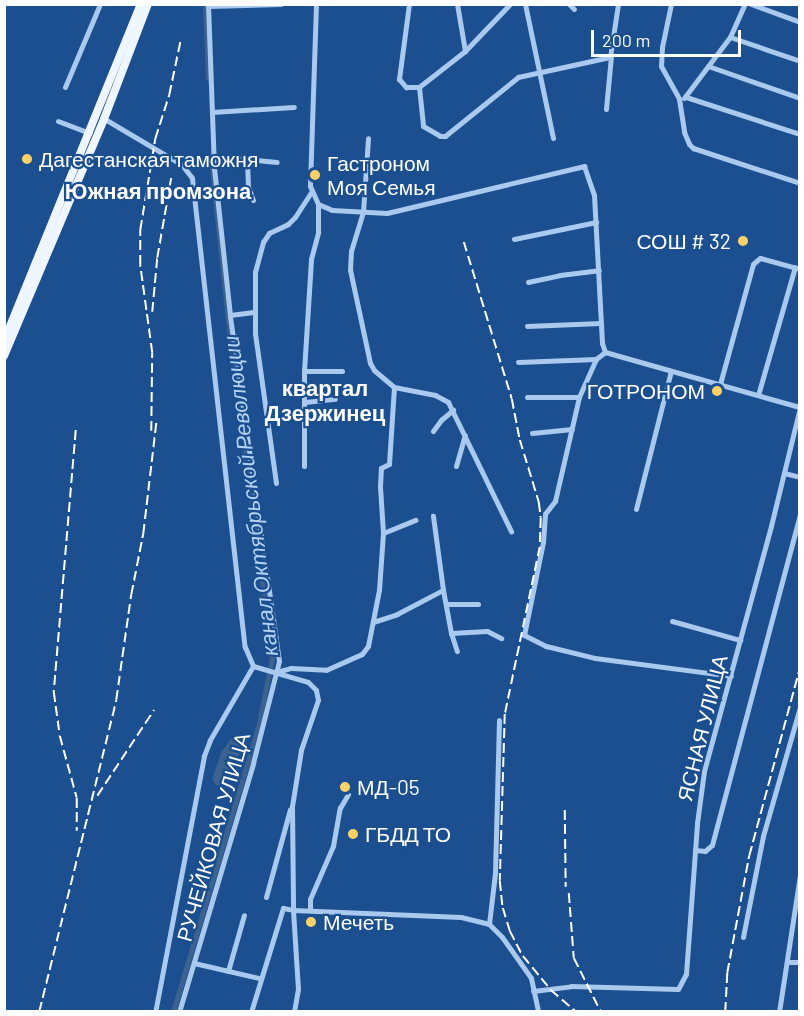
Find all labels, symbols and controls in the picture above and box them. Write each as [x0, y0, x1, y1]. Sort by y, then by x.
scale bar [594, 18, 744, 56]
text: 200 m [602, 29, 650, 51]
place label: Дагестанская таможня [39, 146, 258, 172]
place label: Гастроном Моя Семья [327, 150, 436, 200]
marker: Дагестанская таможня [20, 152, 34, 166]
marker: Гастроном Моя Семья [308, 168, 322, 182]
district label: Южная промзона [65, 178, 251, 204]
place label: СОШ # 32 [636, 228, 731, 254]
marker: СОШ # 32 [736, 234, 750, 248]
water label: канал Октябрьской Революции [217, 334, 283, 658]
district label: квартал Дзержинец [265, 374, 385, 426]
place label: ГОТРОНОМ [587, 378, 705, 404]
marker: ГОТРОНОМ [710, 384, 724, 398]
street label: ЯСНАЯ УЛИЦА [672, 652, 732, 804]
street label: РУЧЕЙКОВАЯ УЛИЦА [171, 730, 255, 944]
place label: МД-05 [357, 774, 420, 800]
marker: МД-05 [338, 780, 352, 794]
place label: ГБДД ТО [365, 821, 451, 847]
marker: ГБДД ТО [346, 827, 360, 841]
place label: Мечеть [323, 909, 394, 935]
marker: Мечеть [304, 915, 318, 929]

